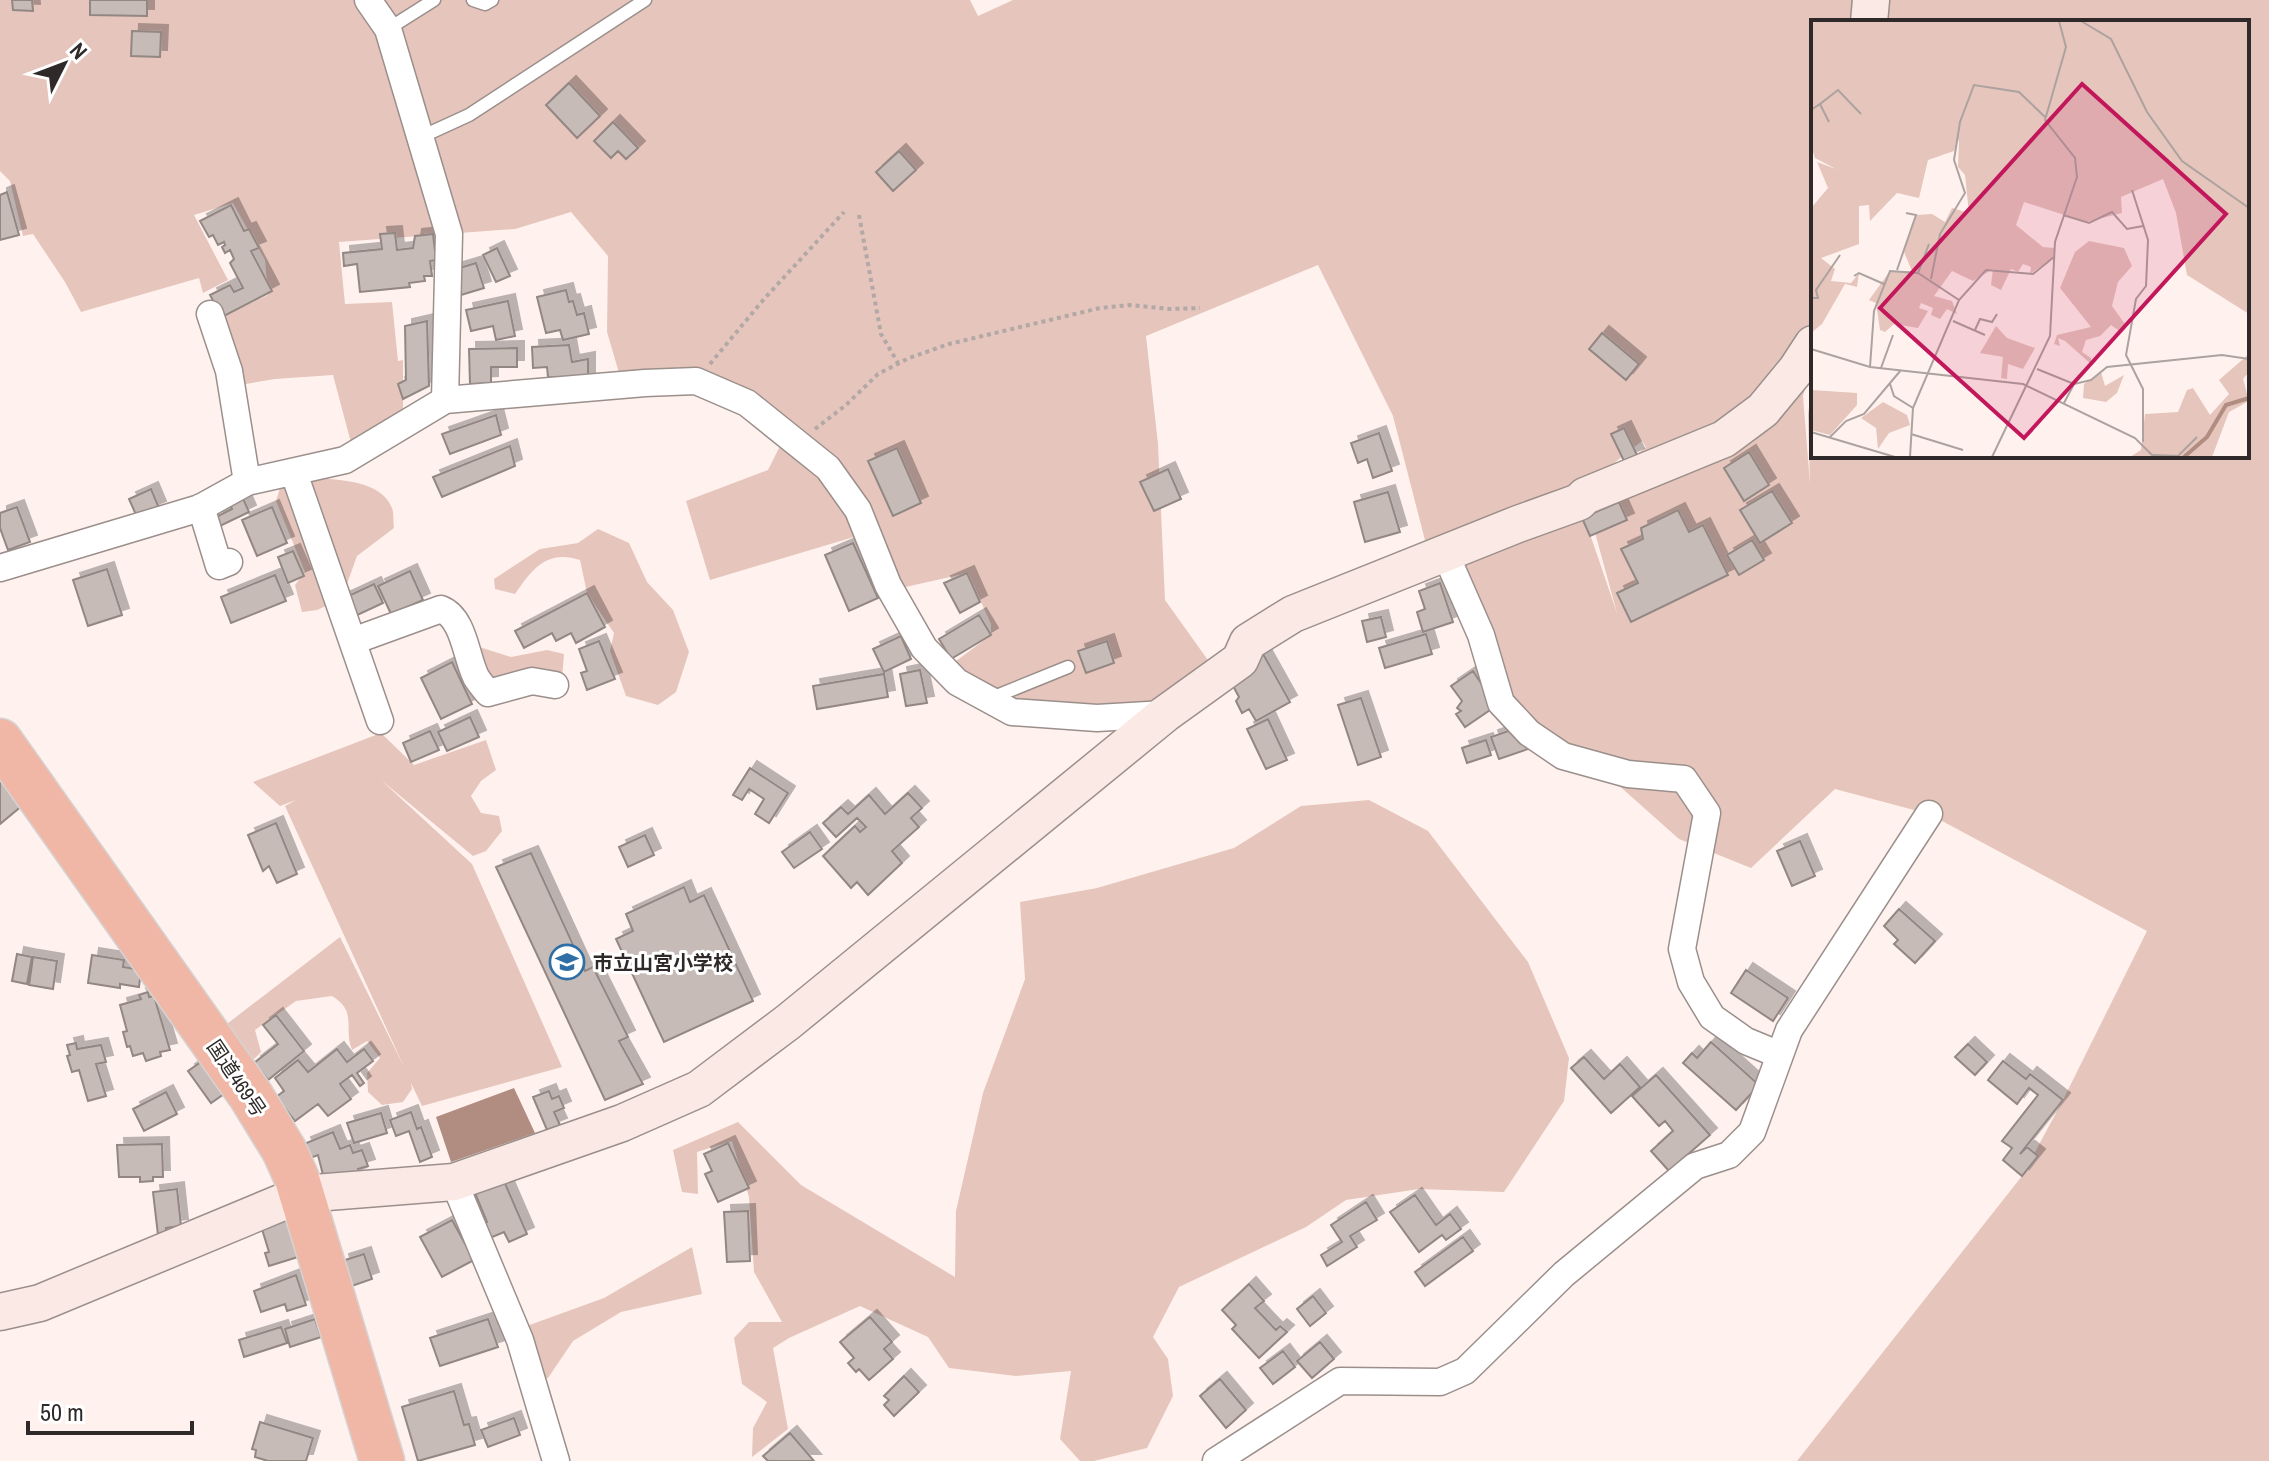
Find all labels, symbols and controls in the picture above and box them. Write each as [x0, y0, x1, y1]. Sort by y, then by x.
inset map [1811, 20, 2249, 458]
north arrow [24, 24, 104, 104]
text: N [63, 36, 94, 65]
school or university icon: 市立山宮小学校 [548, 943, 586, 981]
place label: 市立山宮小学校 [593, 949, 733, 976]
street label: 国道469号 [201, 1034, 273, 1122]
scale bar [28, 1385, 192, 1435]
text: 50 m [40, 1396, 84, 1428]

